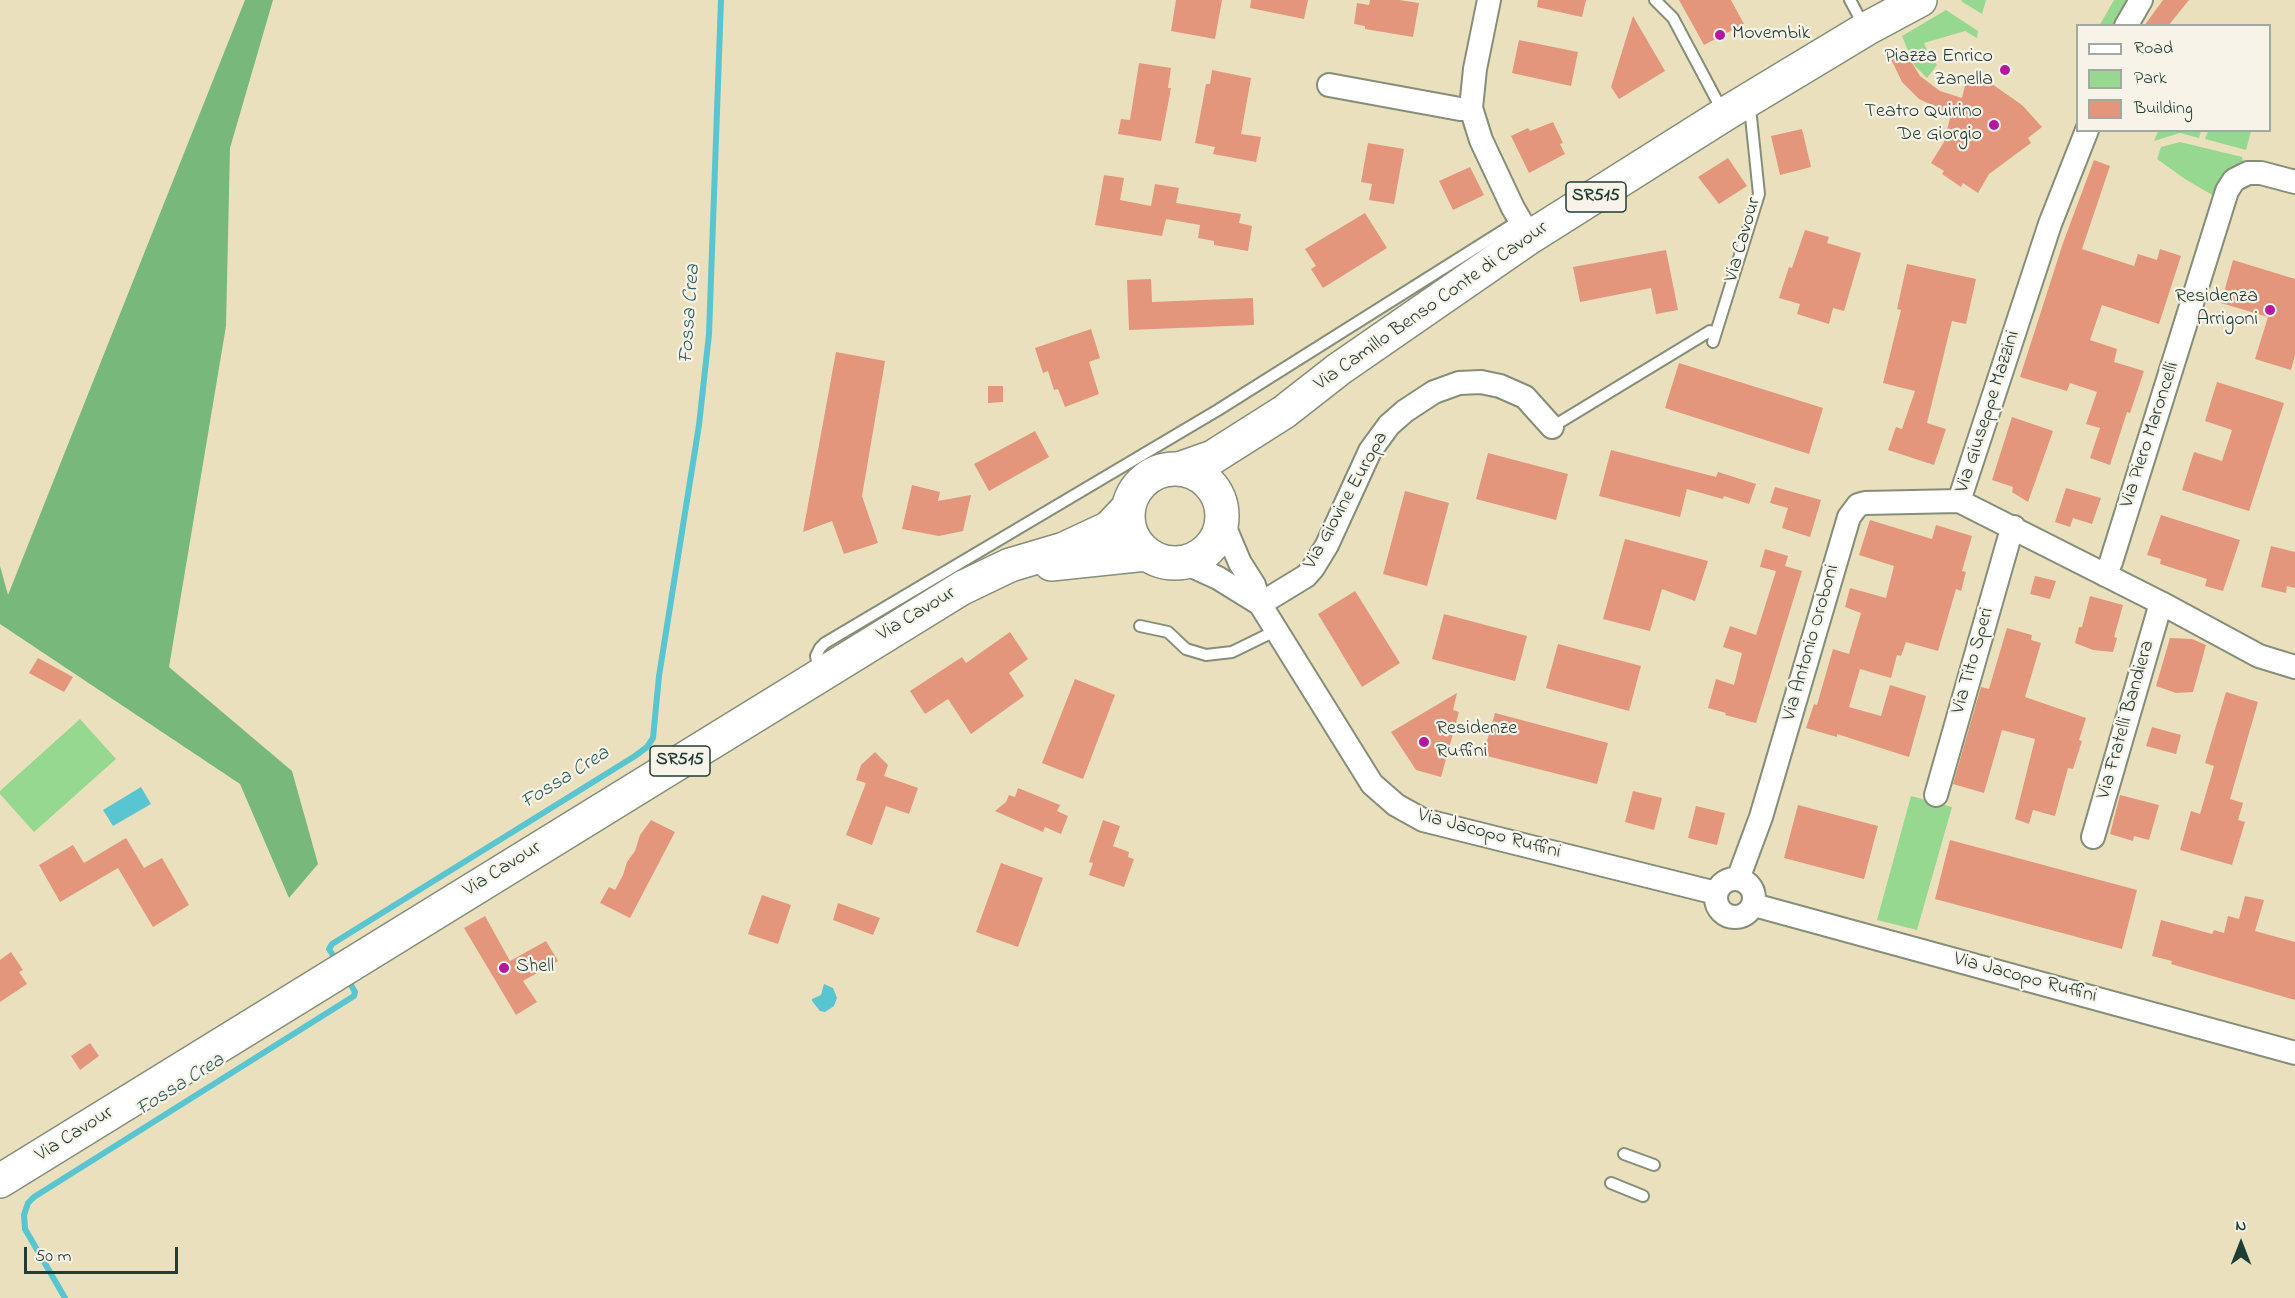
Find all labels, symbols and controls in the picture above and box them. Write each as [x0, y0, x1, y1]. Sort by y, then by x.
place label: Movembik [1732, 23, 1810, 47]
legend [2076, 24, 2271, 132]
marker: Movembik [1713, 28, 1727, 42]
text: Road [2134, 36, 2173, 62]
place label: Piazza Enrico Zanella [1885, 46, 1993, 93]
marker: Piazza Enrico Zanella [1998, 63, 2012, 77]
text: Park [2134, 66, 2167, 92]
text: Building [2134, 96, 2193, 122]
place label: Teatro Quirino De Giorgio [1865, 101, 1982, 148]
marker: Teatro Quirino De Giorgio [1987, 118, 2001, 132]
road number: SR515 [1566, 182, 1626, 212]
street label: Via Cavour [1720, 195, 1768, 285]
street label: Via Camillo Benso Conte di Cavour [1310, 217, 1554, 397]
water label: Fossa Crea [675, 264, 707, 364]
place label: Residenza Arrigoni [2175, 286, 2258, 333]
marker: Residenza Arrigoni [2263, 303, 2277, 317]
street label: Via Giuseppe Mazzini [1951, 328, 2027, 496]
street label: Via Piero Maroncelli [2116, 359, 2186, 511]
street label: Via Giovine Europa [1299, 428, 1395, 574]
street label: Via Antonio Oroboni [1778, 562, 1846, 724]
street label: Via Cavour [873, 582, 961, 648]
street label: Via Tito Speri [1947, 605, 2001, 717]
street label: Via Fratelli Bandiera [2093, 638, 2161, 802]
place label: Residenze Ruffini [1436, 718, 1517, 765]
marker: Residenze Ruffini [1417, 735, 1431, 749]
water label: Fossa Crea [517, 742, 615, 816]
road number: SR515 [650, 746, 710, 776]
street label: Via Jacopo Ruffini [1415, 804, 1563, 866]
street label: Via Cavour [460, 837, 546, 903]
street label: Via Jacopo Ruffini [1951, 948, 2099, 1010]
place label: Shell [516, 956, 554, 980]
marker: Shell [497, 961, 511, 975]
water label: Fossa Crea [132, 1049, 230, 1123]
street label: Via Cavour [32, 1102, 118, 1168]
north arrow [2211, 1214, 2271, 1274]
text: N [2236, 1214, 2246, 1238]
scale bar [27, 1235, 182, 1273]
text: 50 m [35, 1244, 72, 1270]

